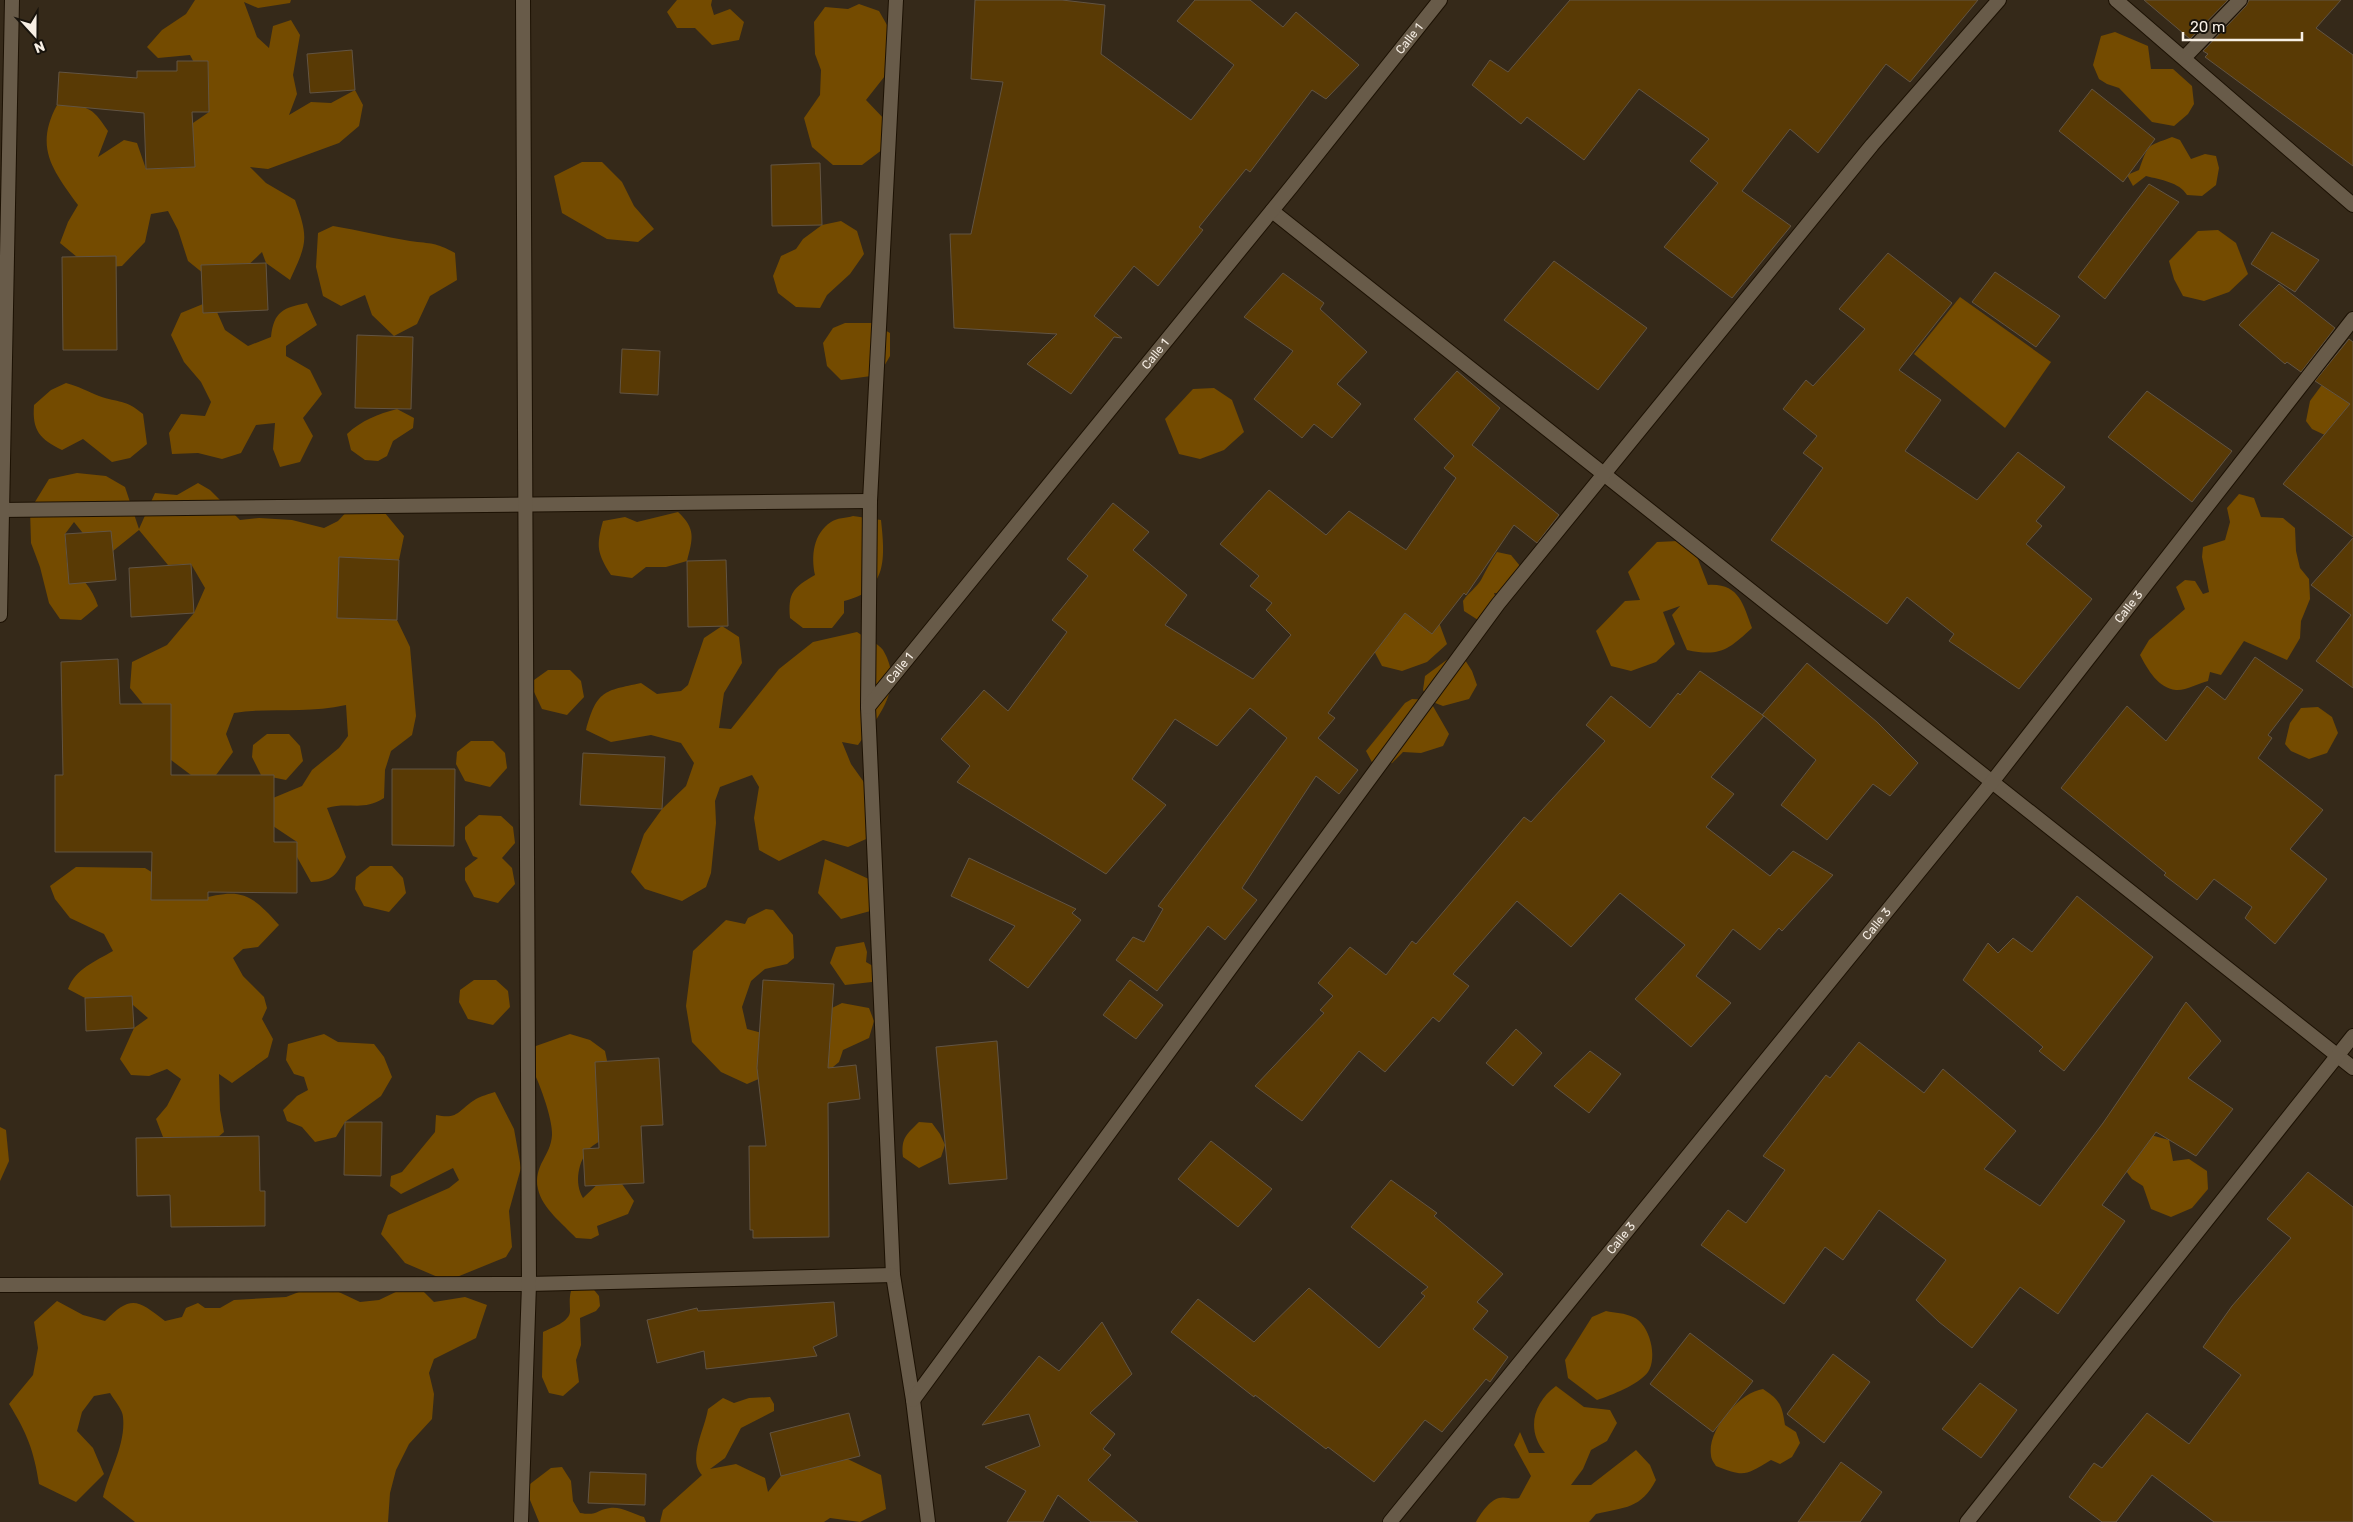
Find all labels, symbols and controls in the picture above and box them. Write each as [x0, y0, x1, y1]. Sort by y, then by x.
north arrow [10, 10, 60, 60]
scale bar [2183, 10, 2302, 42]
text: 20 m [2190, 18, 2225, 36]
street label: Calle 1 [1393, 21, 1426, 57]
text: N [32, 37, 47, 56]
street label: Calle 1 [1139, 336, 1172, 372]
street label: Calle 3 [2112, 588, 2146, 626]
street label: Calle 1 [883, 650, 916, 686]
street label: Calle 3 [1859, 905, 1894, 943]
street label: Calle 3 [1604, 1219, 1638, 1257]

